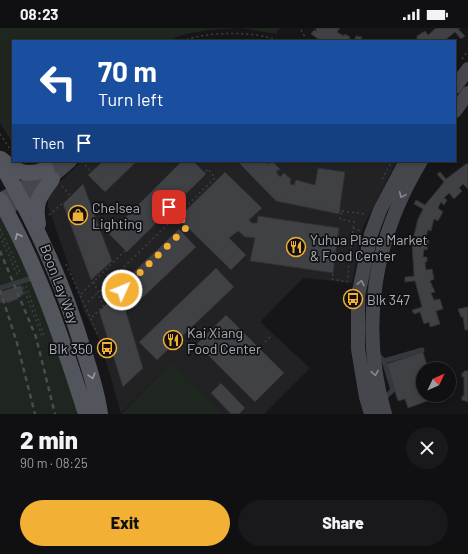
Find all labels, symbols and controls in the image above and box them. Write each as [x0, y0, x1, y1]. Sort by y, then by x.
text: 08:23 [20, 5, 58, 23]
text: 70 m [98, 54, 157, 88]
icon: left [32, 56, 84, 108]
text: Turn left [98, 88, 164, 110]
icon: arrive [73, 132, 95, 154]
text: Then [32, 134, 65, 152]
pin [152, 190, 186, 224]
one-way arrow [399, 191, 407, 198]
icon: arrive [158, 196, 180, 218]
place label: Chelsea Lighting [92, 199, 142, 232]
shop icon: Chelsea Lighting [67, 204, 89, 226]
place label: Yuhua Place Market & Food Center [310, 231, 428, 264]
one-way arrow [15, 232, 23, 240]
restaurant icon: Yuhua Place Market & Food Center [285, 236, 307, 258]
street label: Boon Lay Way [37, 242, 83, 327]
position arrow [101, 269, 143, 311]
one-way arrow [356, 279, 365, 286]
bus stop icon: Blk 347 [342, 288, 364, 310]
place label: Blk 347 [367, 291, 410, 308]
place label: Kai Xiang Food Center [187, 324, 261, 357]
restaurant icon: Kai Xiang Food Center [162, 329, 184, 351]
bus stop icon: Blk 350 [96, 337, 118, 359]
place label: Blk 350 [49, 340, 93, 357]
north arrow [416, 362, 456, 402]
map controls [416, 362, 456, 402]
one-way arrow [370, 370, 379, 376]
one-way arrow [87, 373, 96, 380]
text: 2 min [20, 425, 78, 454]
button: close [406, 427, 448, 469]
text: 90 m · 08:25 [20, 455, 88, 471]
button: Exit [20, 500, 230, 546]
button: Share [238, 500, 448, 546]

